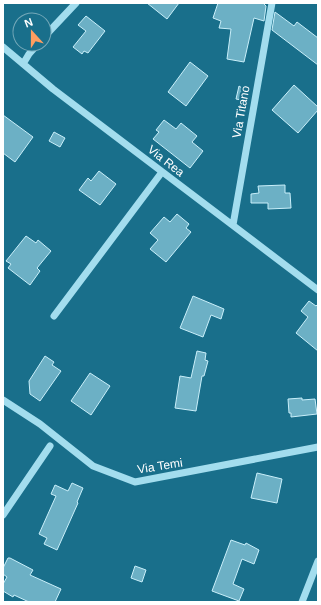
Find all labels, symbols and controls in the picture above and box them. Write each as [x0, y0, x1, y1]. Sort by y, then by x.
north arrow [12, 12, 52, 52]
text: N [23, 16, 34, 30]
street label: Via Titano [229, 84, 253, 139]
street label: Via Rea [145, 142, 187, 180]
street label: Via Temi [136, 456, 184, 476]

